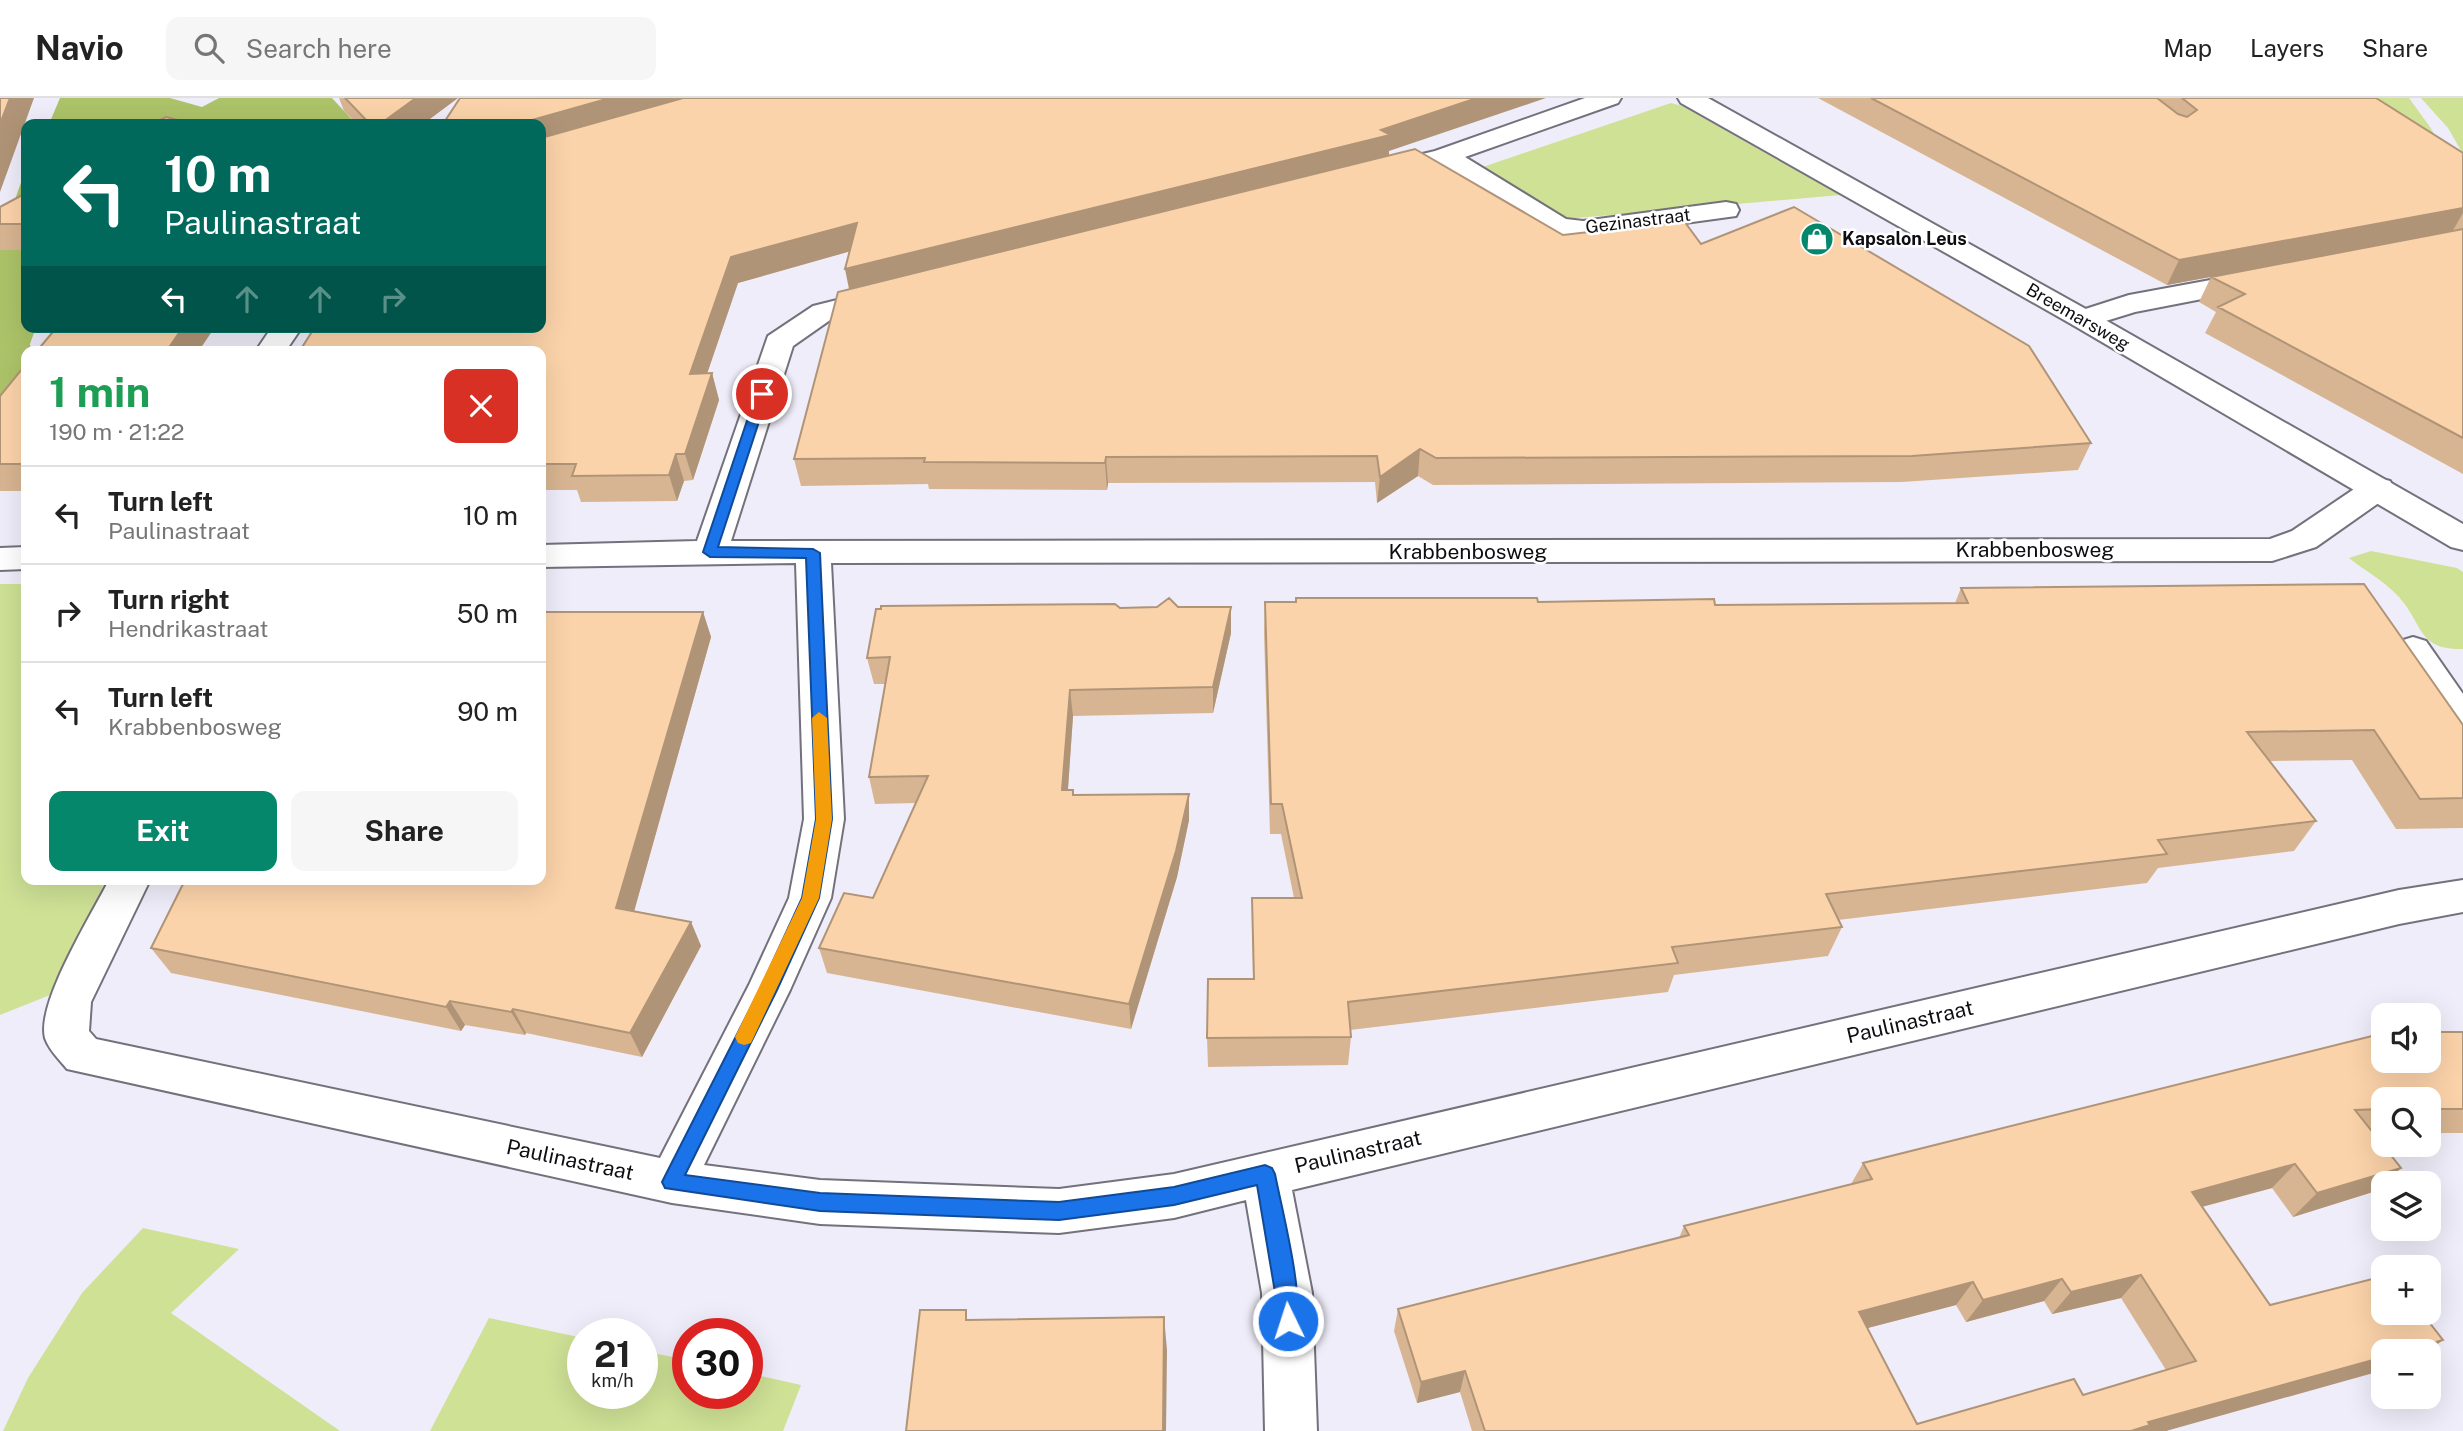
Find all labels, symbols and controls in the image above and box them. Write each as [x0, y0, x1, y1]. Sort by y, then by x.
search box [166, 17, 656, 80]
text: Navio [35, 29, 124, 67]
icon: search [190, 29, 228, 67]
text: Search here [246, 33, 392, 64]
text: Map [2163, 34, 2212, 62]
text: Layers [2250, 34, 2324, 62]
text: Share [2362, 34, 2428, 62]
text: 10 m [164, 145, 271, 203]
icon: left [49, 147, 140, 238]
text: Paulinastraat [164, 204, 361, 241]
street label: Gezinastraat [1584, 204, 1692, 237]
shop icon: Kapsalon Leus [1798, 220, 1836, 258]
place label: Kapsalon Leus [1842, 228, 1967, 249]
street label: Breemarsweg [2023, 278, 2134, 355]
icon: left [155, 280, 193, 318]
icon: ahead [228, 280, 266, 318]
icon: ahead [301, 280, 339, 318]
icon: right [374, 280, 412, 318]
pin [732, 364, 792, 424]
text: 1 min [49, 367, 150, 416]
button: close [444, 369, 518, 443]
icon: arrive [743, 375, 781, 413]
text: 190 m · 21:22 [49, 418, 185, 445]
text: Turn left [108, 486, 213, 517]
icon: left [49, 496, 87, 534]
text: 10 m [463, 500, 518, 531]
text: Paulinastraat [108, 517, 250, 544]
street label: Krabbenbosweg [1956, 537, 2114, 562]
street label: Krabbenbosweg [1389, 539, 1547, 564]
text: Turn right [108, 584, 230, 615]
icon: right [49, 594, 87, 632]
text: 50 m [457, 598, 518, 629]
text: Hendrikastraat [108, 615, 268, 642]
text: Turn left [108, 682, 213, 713]
icon: left [49, 692, 87, 730]
text: 90 m [457, 696, 518, 727]
text: Krabbenbosweg [108, 713, 282, 740]
button: Exit [49, 791, 277, 871]
button: Share [291, 791, 518, 871]
street label: Paulinastraat [1844, 995, 1976, 1048]
map controls [2371, 1003, 2441, 1409]
button: sound [2371, 1003, 2441, 1073]
button: search [2371, 1087, 2441, 1157]
street label: Paulinastraat [1292, 1125, 1424, 1178]
street label: Paulinastraat [504, 1134, 636, 1185]
button: layers [2371, 1171, 2441, 1241]
button: + [2371, 1255, 2441, 1325]
position arrow [1251, 1284, 1325, 1358]
speed limit sign: 30 [672, 1318, 763, 1409]
text: 21 [594, 1334, 631, 1375]
button: − [2371, 1339, 2441, 1409]
text: km/h [591, 1370, 634, 1391]

